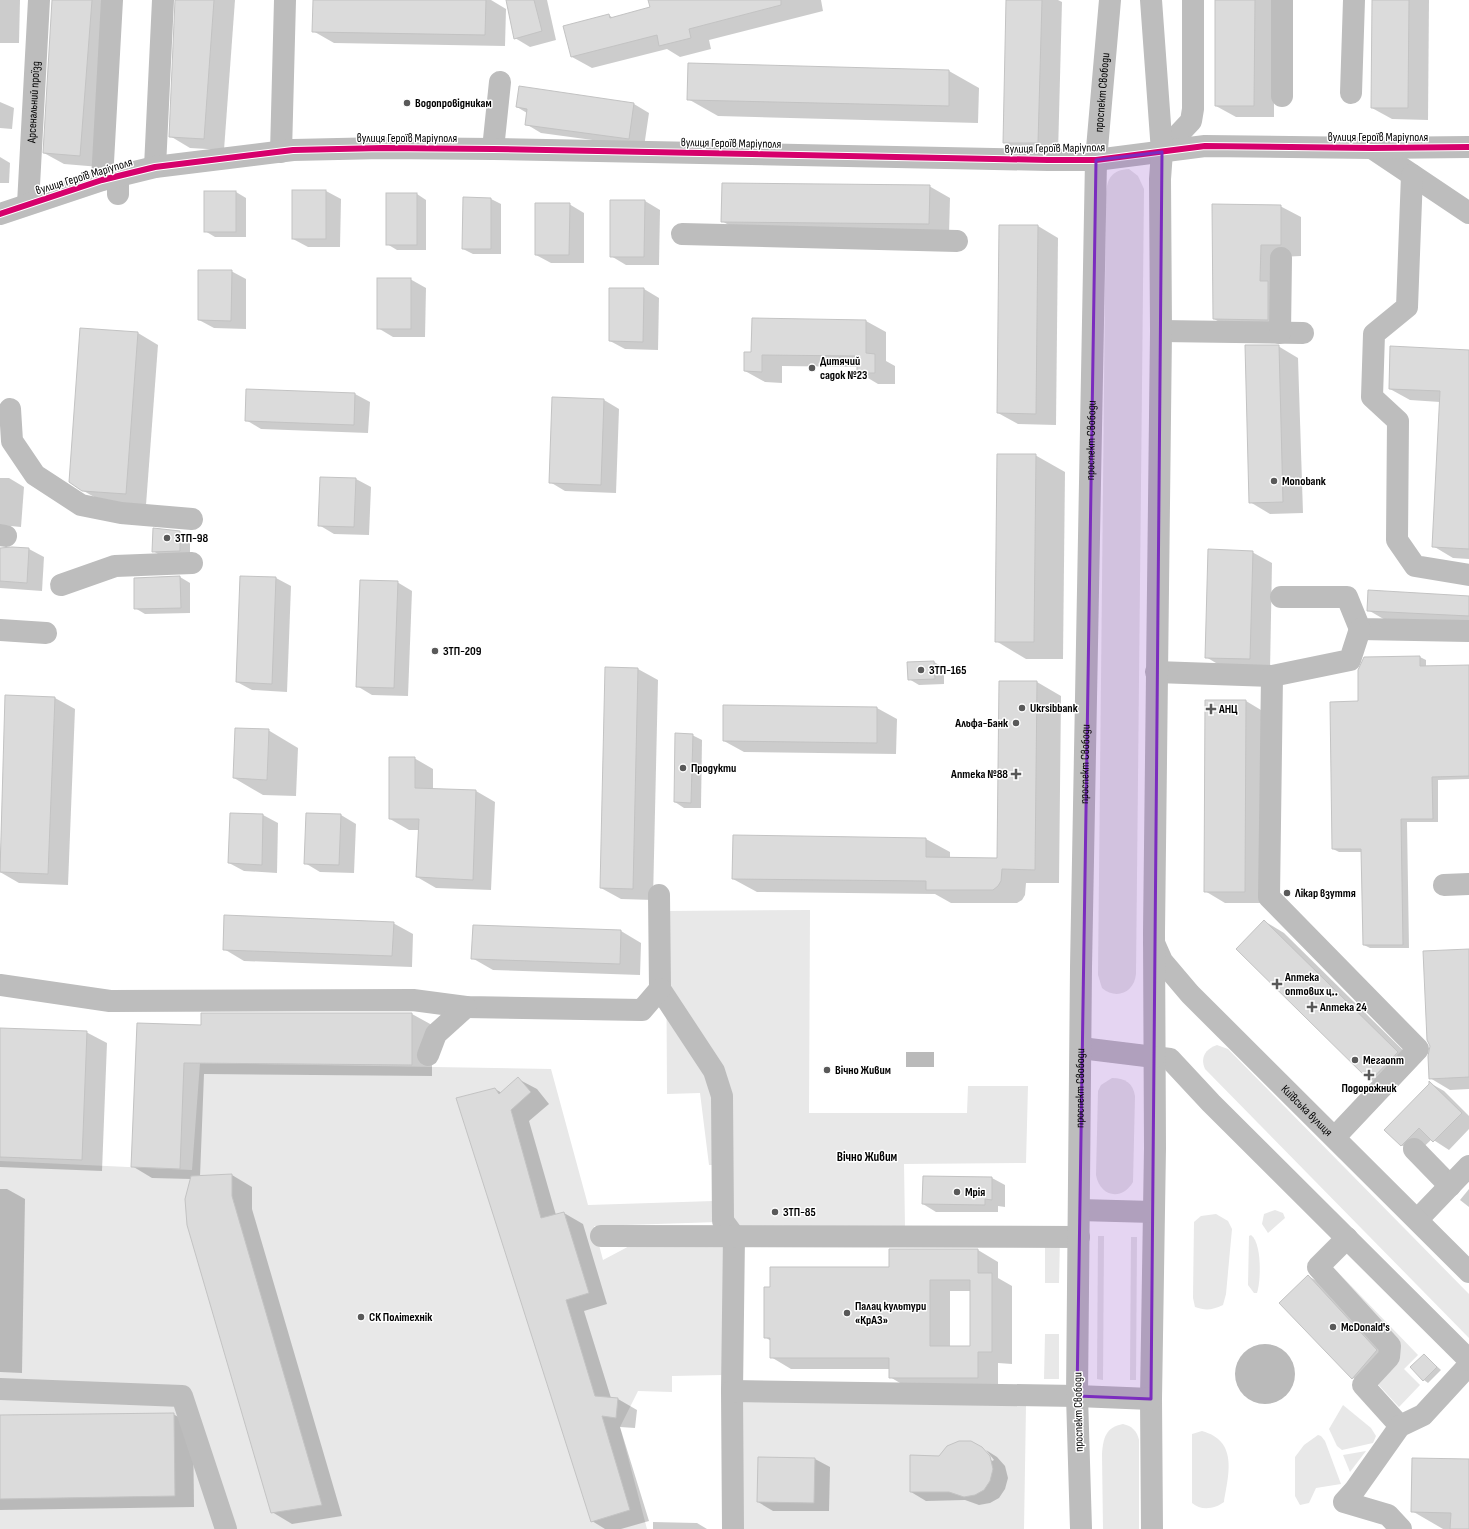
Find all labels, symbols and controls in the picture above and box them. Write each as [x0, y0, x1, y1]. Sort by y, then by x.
street label: проспект Свободи [1091, 52, 1113, 133]
street label: Арсенальний проїзд [24, 61, 44, 145]
place label: Водопровідникам [415, 96, 492, 111]
marker: Водопровідникам [402, 98, 412, 108]
street label: вулиця Героїв Маріуполя [1328, 130, 1429, 145]
street label: вулиця Героїв Маріуполя [357, 131, 458, 146]
street label: вулиця Героїв Маріуполя [681, 135, 782, 152]
street label: вулиця Героїв Маріуполя [1005, 140, 1106, 157]
street label: вулиця Героїв Маріуполя [34, 155, 135, 198]
place label: Дитячий садок №23 [820, 354, 867, 383]
marker: Дитячий садок №23 [807, 363, 817, 373]
street label: проспект Свободи [1083, 400, 1100, 480]
place label: Monobank [1282, 474, 1326, 489]
marker: Monobank [1269, 476, 1279, 486]
place label: ЗТП-98 [175, 531, 208, 546]
marker: ЗТП-98 [162, 533, 172, 543]
place label: ЗТП-209 [443, 644, 482, 659]
marker: ЗТП-209 [430, 646, 440, 656]
place label: ЗТП-165 [929, 663, 966, 678]
marker: ЗТП-165 [916, 665, 926, 675]
place label: Ukrsibbank [1030, 701, 1078, 716]
place label: АНЦ [1218, 702, 1238, 717]
marker: Ukrsibbank [1017, 703, 1027, 713]
marker: АНЦ [1206, 704, 1216, 714]
place label: Альфа-Банк [954, 716, 1009, 731]
marker: Альфа-Банк [1011, 718, 1021, 728]
street label: проспект Свободи [1077, 724, 1094, 804]
place label: Продукти [691, 761, 736, 776]
marker: Продукти [678, 763, 688, 773]
place label: Аптека №88 [950, 767, 1008, 782]
marker: Аптека №88 [1011, 769, 1021, 779]
place label: Лікар взуття [1294, 886, 1356, 901]
marker: Лікар взуття [1282, 888, 1292, 898]
place label: Аптека оптових ц‥ [1284, 970, 1338, 999]
marker: Аптека оптових ц‥ [1272, 979, 1282, 989]
place label: Аптека 24 [1319, 1000, 1367, 1015]
marker: Аптека 24 [1307, 1002, 1317, 1012]
street label: проспект Свободи [1072, 1048, 1088, 1128]
place label: Мегаопт [1363, 1053, 1404, 1068]
marker: Мегаопт [1350, 1055, 1360, 1065]
place label: Вічно Живим [835, 1063, 891, 1078]
marker: Вічно Живим [822, 1065, 832, 1075]
marker: Подорожник [1364, 1070, 1374, 1080]
place label: Подорожник [1341, 1081, 1398, 1096]
street label: Київська вулиця [1278, 1082, 1336, 1140]
district label: Вічно Живим [837, 1149, 898, 1165]
place label: Мрія [965, 1185, 985, 1200]
marker: Мрія [952, 1187, 962, 1197]
place label: ЗТП-85 [783, 1205, 816, 1220]
marker: ЗТП-85 [770, 1207, 780, 1217]
place label: Палац культури «КрАЗ» [855, 1299, 926, 1328]
marker: Палац культури «КрАЗ» [842, 1308, 852, 1318]
place label: СК Політехнік [369, 1310, 433, 1325]
marker: СК Політехнік [356, 1312, 366, 1322]
place label: McDonald's [1341, 1320, 1390, 1335]
marker: McDonald's [1328, 1322, 1338, 1332]
street label: проспект Свободи [1070, 1372, 1087, 1452]

